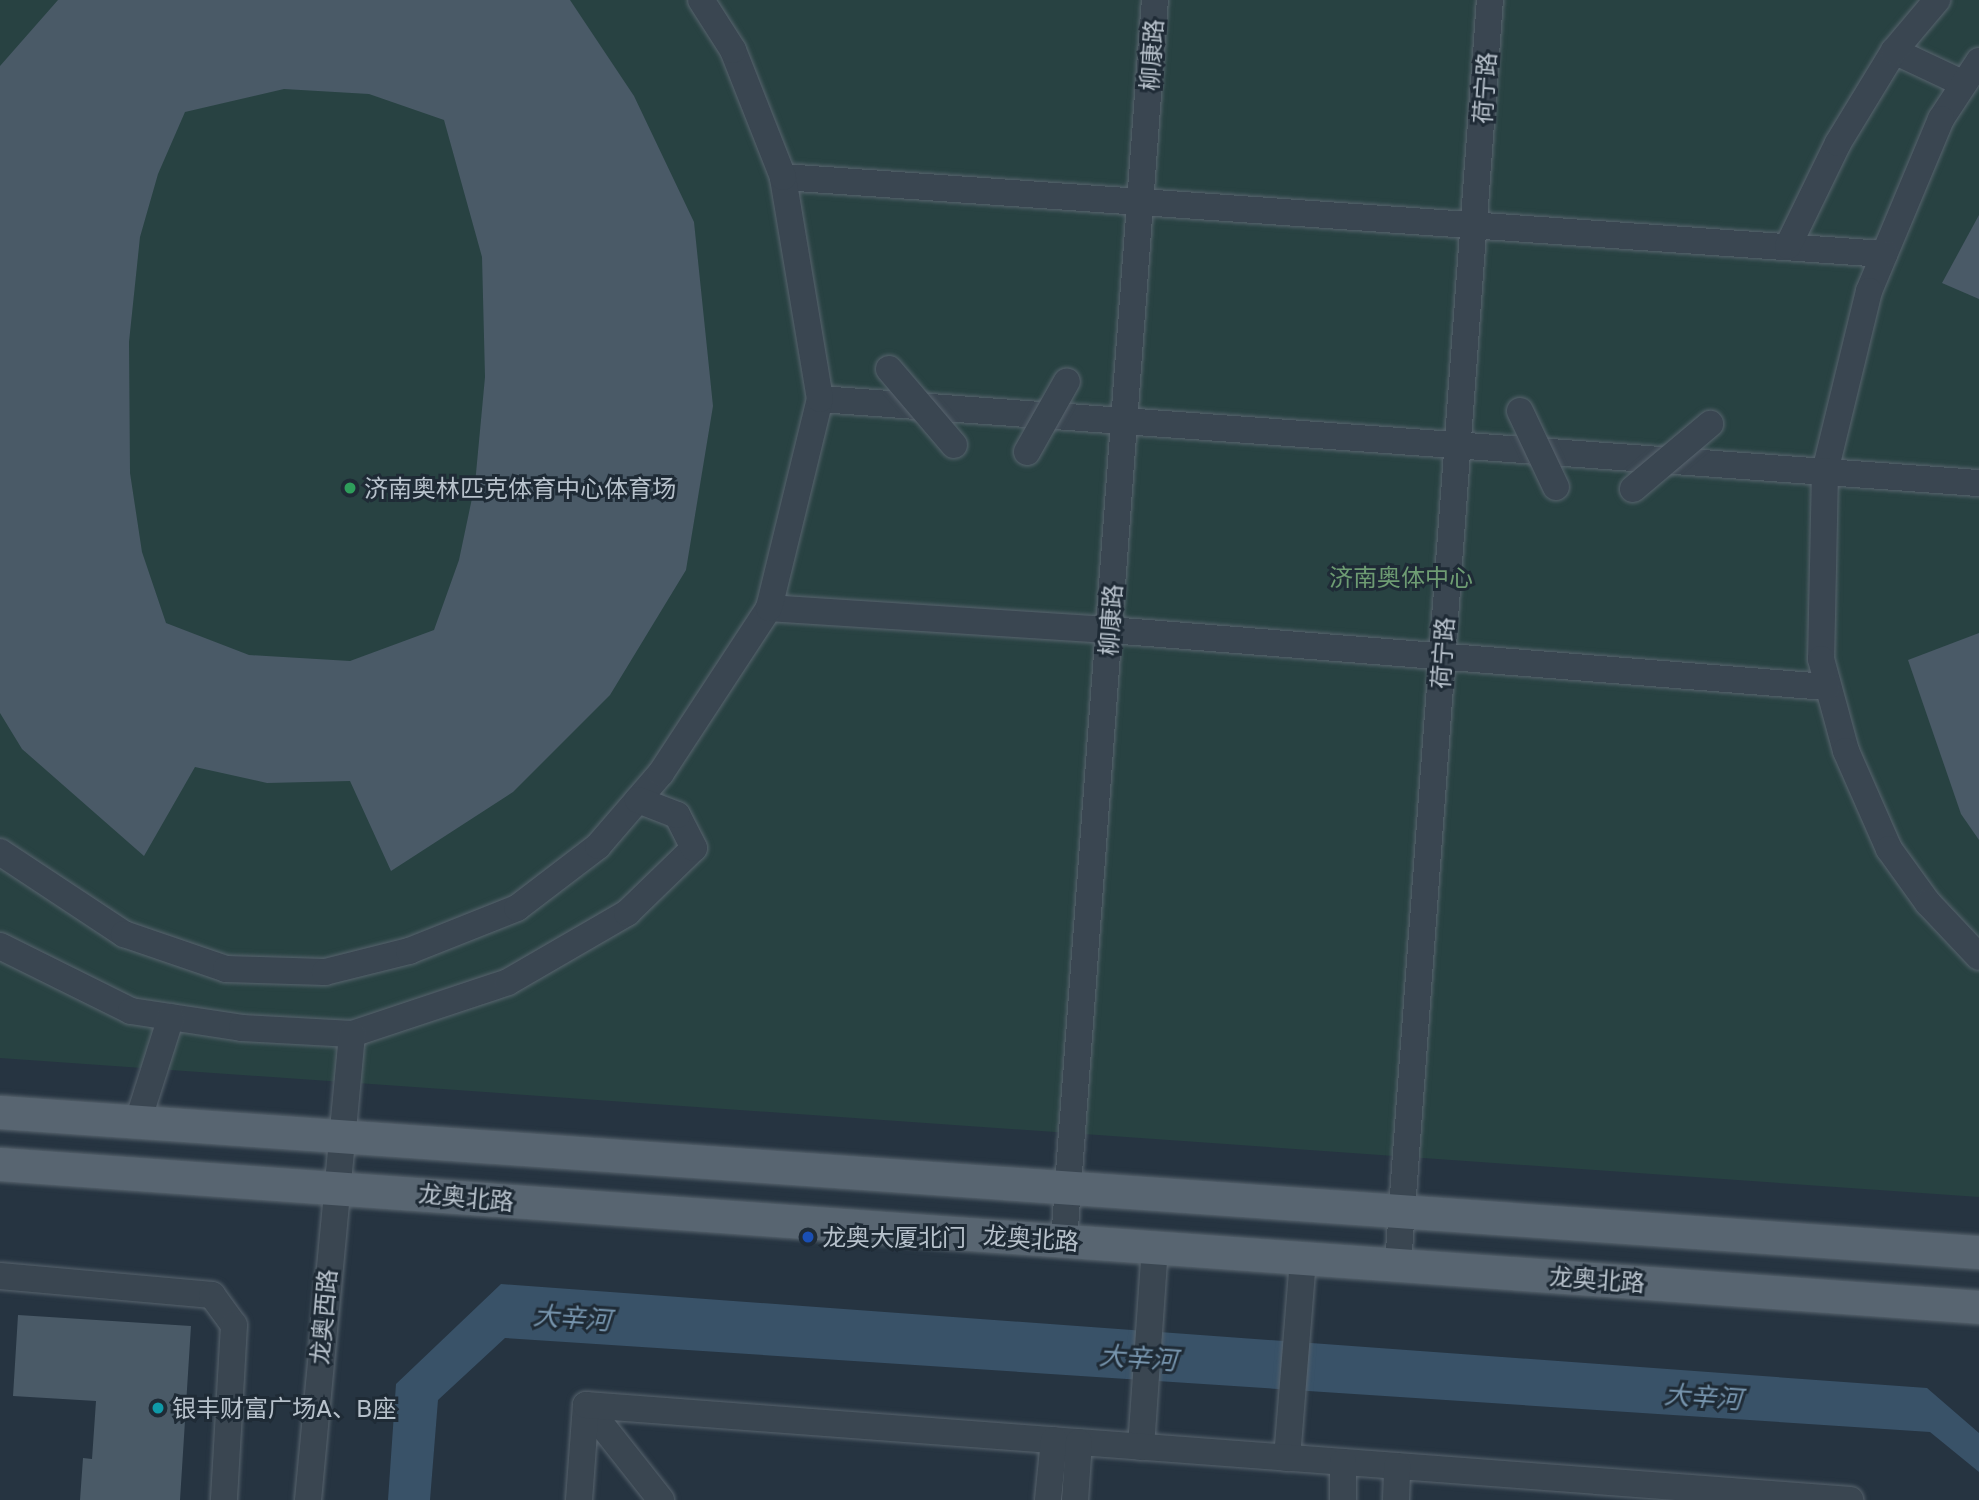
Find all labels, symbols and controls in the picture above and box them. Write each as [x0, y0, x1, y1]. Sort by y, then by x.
street label: 柳康路 [1134, 18, 1168, 92]
street label: 荷宁路 [1467, 51, 1501, 125]
place label: 济南奥林匹克体育中心体育场 [364, 474, 676, 502]
marker: 济南奥林匹克体育中心体育场 [342, 480, 358, 496]
park label: 济南奥体中心 [1329, 563, 1473, 591]
street label: 柳康路 [1093, 583, 1127, 657]
street label: 荷宁路 [1425, 616, 1459, 690]
street label: 龙奥北路 [417, 1178, 515, 1216]
street label: 龙奥北路 [982, 1220, 1080, 1256]
place label: 龙奥大厦北门 [822, 1223, 966, 1251]
marker: 龙奥大厦北门 [800, 1229, 816, 1245]
street label: 龙奥北路 [1548, 1261, 1646, 1297]
street label: 龙奥西路 [304, 1268, 342, 1366]
water label: 大辛河 [532, 1300, 612, 1336]
water label: 大辛河 [1098, 1340, 1178, 1376]
water label: 大辛河 [1663, 1379, 1743, 1415]
place label: 银丰财富广场A、B座 [172, 1394, 396, 1422]
marker: 银丰财富广场A、B座 [150, 1400, 166, 1416]

